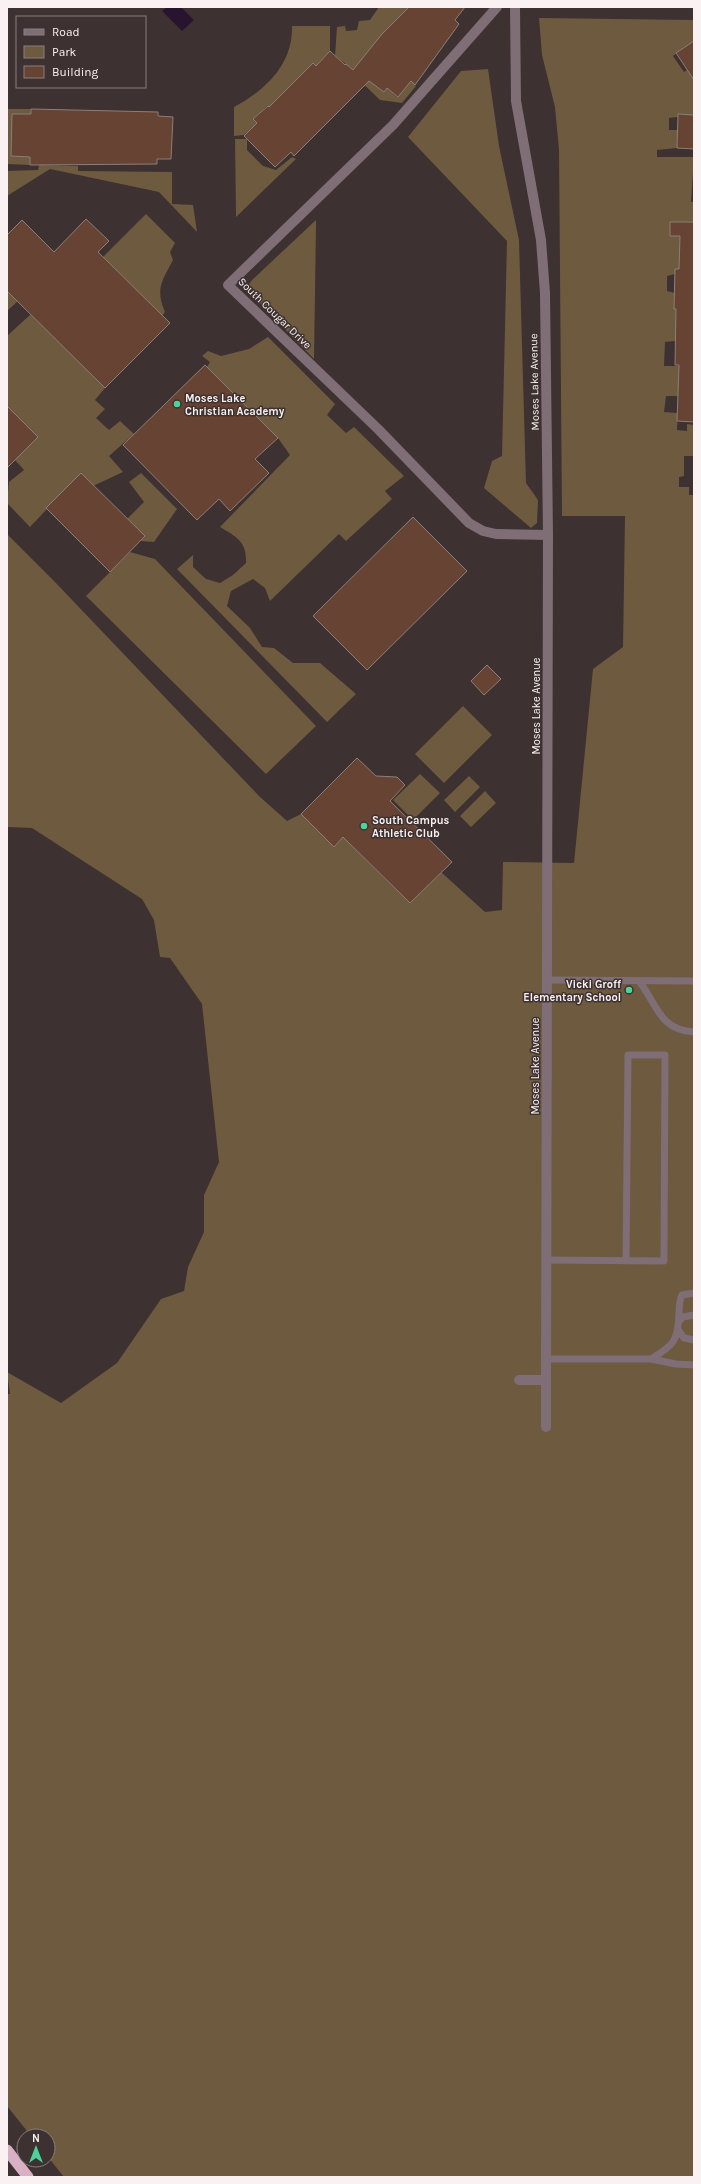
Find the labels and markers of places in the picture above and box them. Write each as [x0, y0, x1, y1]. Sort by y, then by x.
place label: Moses Lake Christian Academy [185, 392, 285, 418]
marker: Moses Lake Christian Academy [172, 399, 182, 409]
place label: South Campus Athletic Club [372, 814, 450, 840]
marker: South Campus Athletic Club [359, 821, 369, 831]
place label: Vicki Groff Elementary School [523, 978, 622, 1004]
marker: Vicki Groff Elementary School [624, 985, 634, 995]

